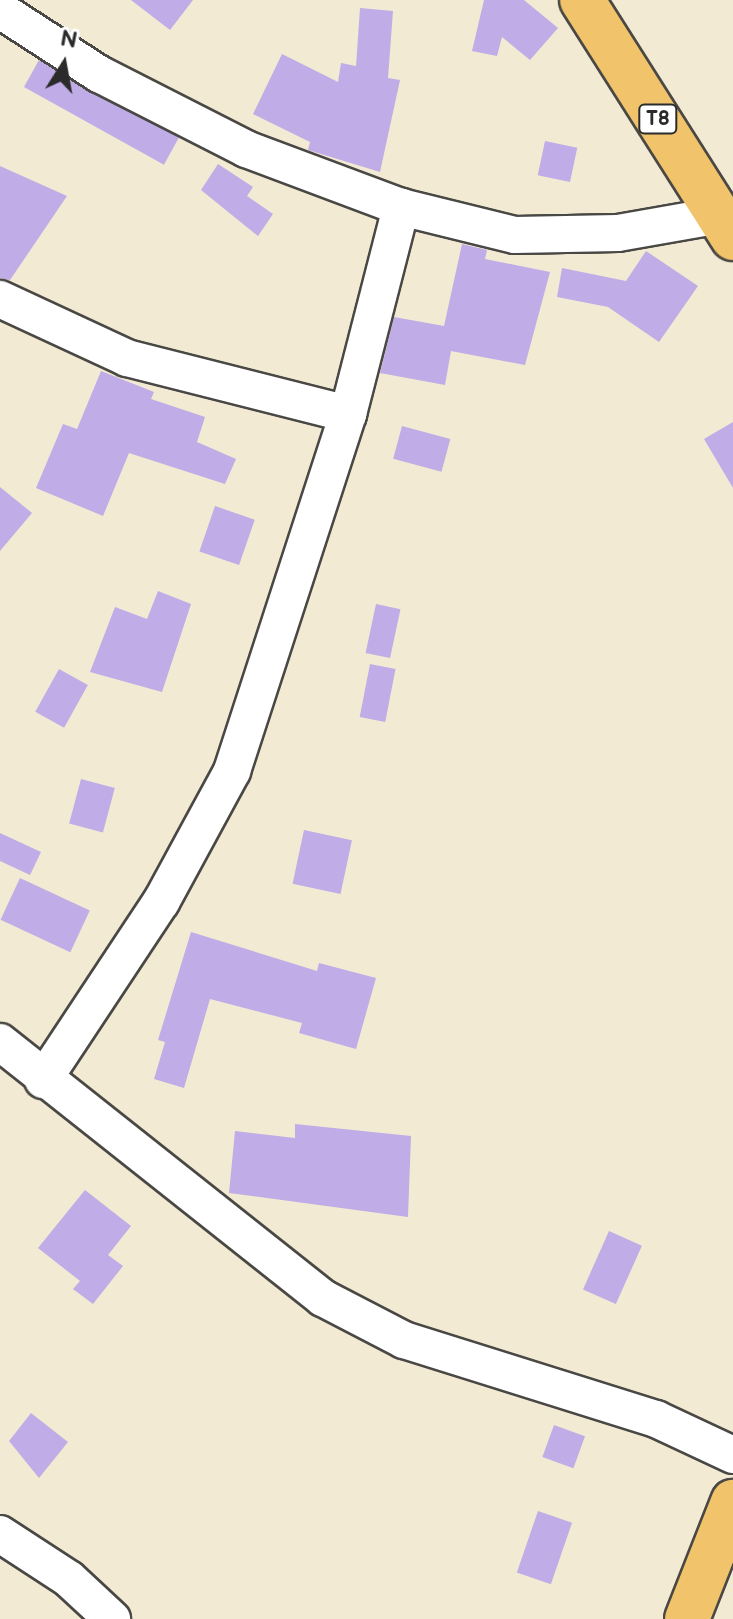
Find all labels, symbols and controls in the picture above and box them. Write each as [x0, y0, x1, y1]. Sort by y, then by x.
north arrow [24, 24, 104, 104]
text: N [58, 25, 79, 55]
road number: T8 [638, 103, 678, 135]

